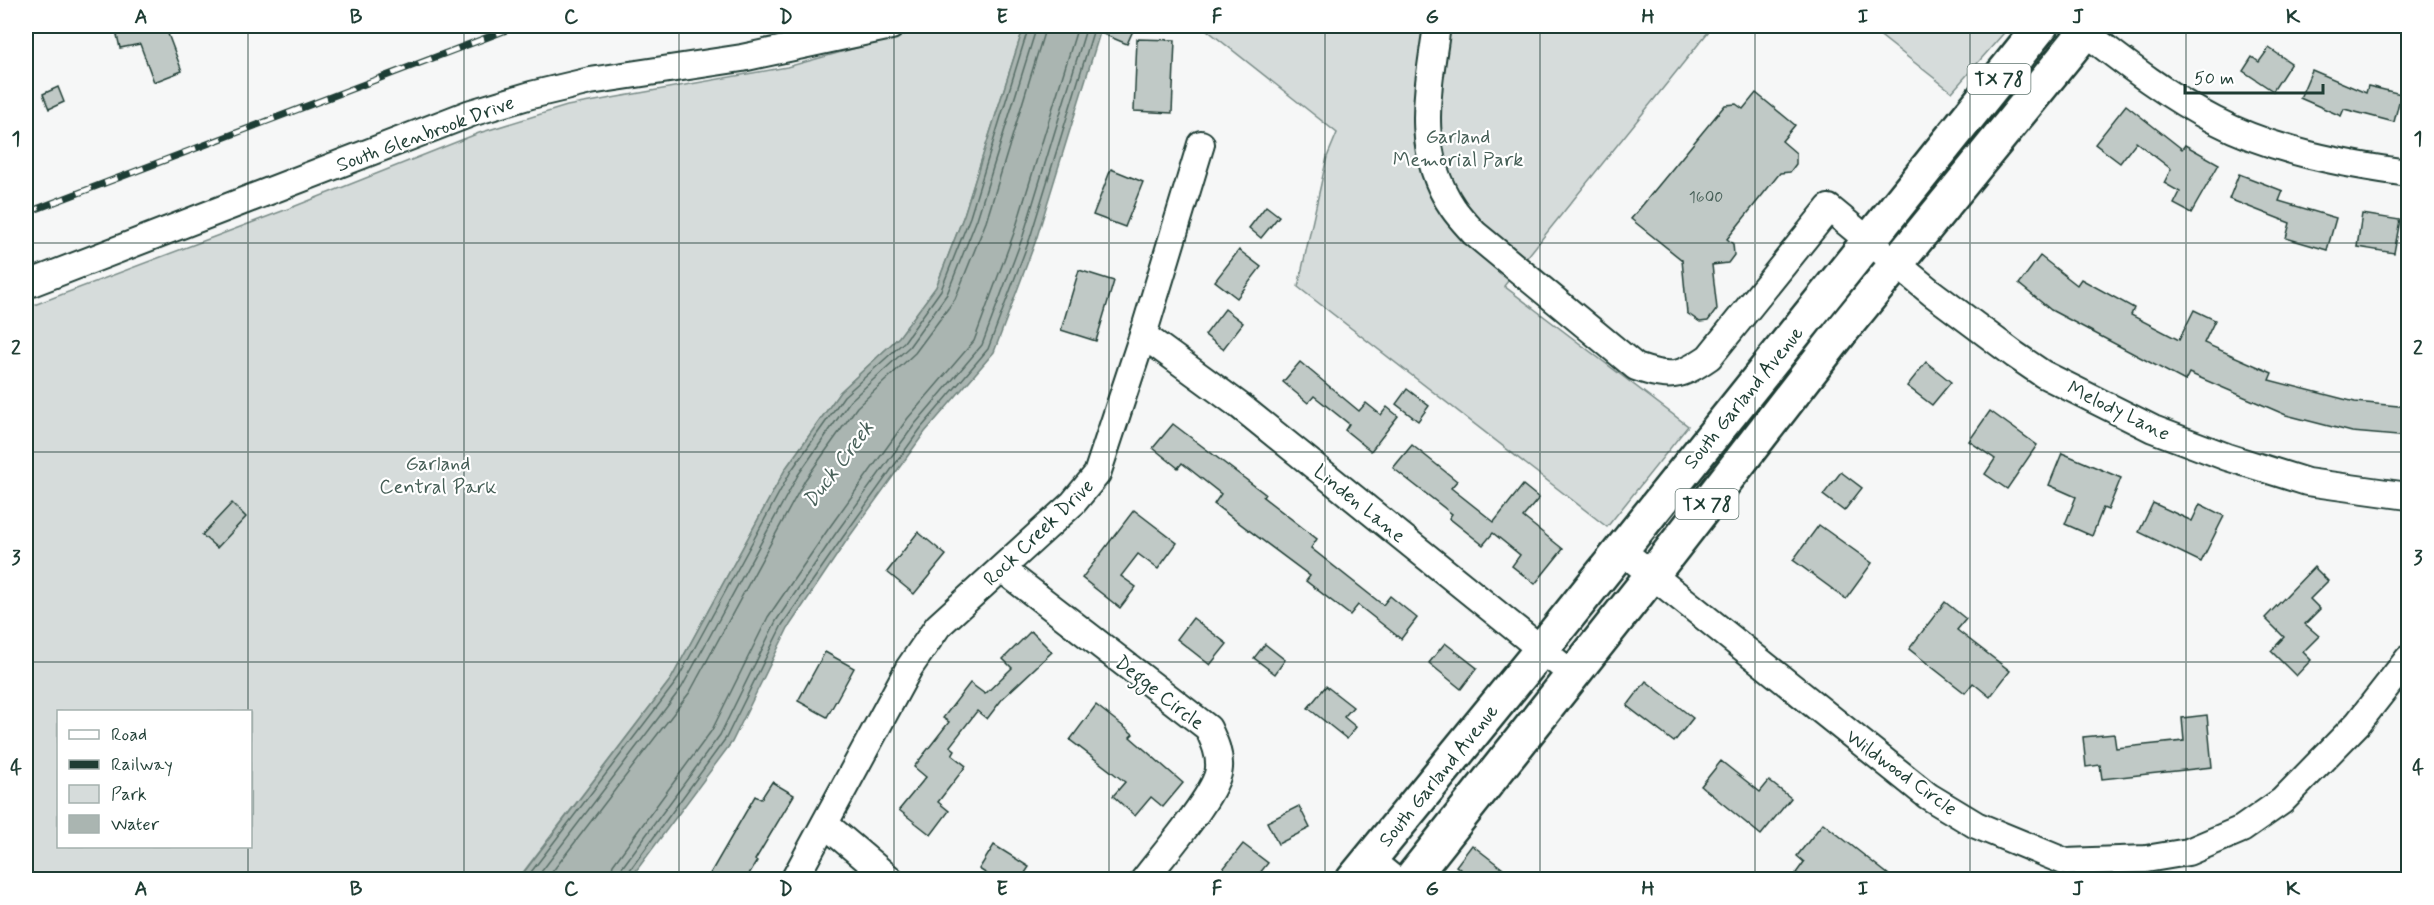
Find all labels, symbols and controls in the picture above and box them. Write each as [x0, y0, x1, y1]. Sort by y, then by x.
text: A [134, 4, 148, 31]
text: B [350, 4, 363, 31]
text: C [564, 4, 579, 31]
text: D [779, 4, 793, 31]
text: E [996, 4, 1008, 31]
text: F [1212, 4, 1223, 31]
text: G [1425, 4, 1439, 31]
text: H [1641, 4, 1655, 31]
text: I [1858, 4, 1868, 31]
text: J [2072, 4, 2084, 31]
text: K [2286, 4, 2301, 31]
scale bar [2185, 57, 2323, 95]
road number: TX 78 [1968, 64, 2030, 94]
text: 50 m [2194, 67, 2234, 91]
street label: South Glenbrook Drive [333, 90, 518, 179]
park label: Garland Memorial Park [1393, 124, 1523, 174]
text: 1 [12, 126, 20, 153]
text: 1 [2414, 126, 2422, 153]
house number: 1600 [1689, 187, 1723, 208]
street label: South Garland Avenue [1678, 321, 1810, 475]
text: 2 [11, 335, 21, 362]
text: 2 [2413, 335, 2423, 362]
street label: Melody Lane [2063, 375, 2174, 448]
water label: Duck Creek [797, 415, 881, 514]
park label: Garland Central Park [379, 451, 497, 501]
street label: Linden Lane [1307, 459, 1411, 550]
street label: Rock Creek Drive [978, 473, 1100, 593]
road number: TX 78 [1676, 489, 1738, 519]
text: 3 [11, 545, 21, 572]
text: 3 [2413, 545, 2423, 572]
street label: Degge Circle [1107, 650, 1210, 738]
street label: South Garland Avenue [1373, 699, 1505, 853]
legend [57, 710, 252, 848]
text: Road [111, 723, 147, 747]
street label: Wildwood Circle [1840, 724, 1962, 823]
text: Railway [111, 753, 173, 777]
text: 4 [10, 755, 22, 782]
text: 4 [2412, 755, 2424, 782]
text: Park [111, 783, 147, 807]
text: Water [111, 813, 160, 837]
text: A [134, 876, 148, 903]
text: B [350, 876, 363, 903]
text: C [564, 876, 579, 903]
text: D [779, 876, 793, 903]
text: E [996, 876, 1008, 903]
text: F [1212, 876, 1223, 903]
text: G [1425, 876, 1439, 903]
text: H [1641, 876, 1655, 903]
text: I [1858, 876, 1868, 903]
text: J [2072, 876, 2084, 903]
text: K [2286, 876, 2301, 903]

